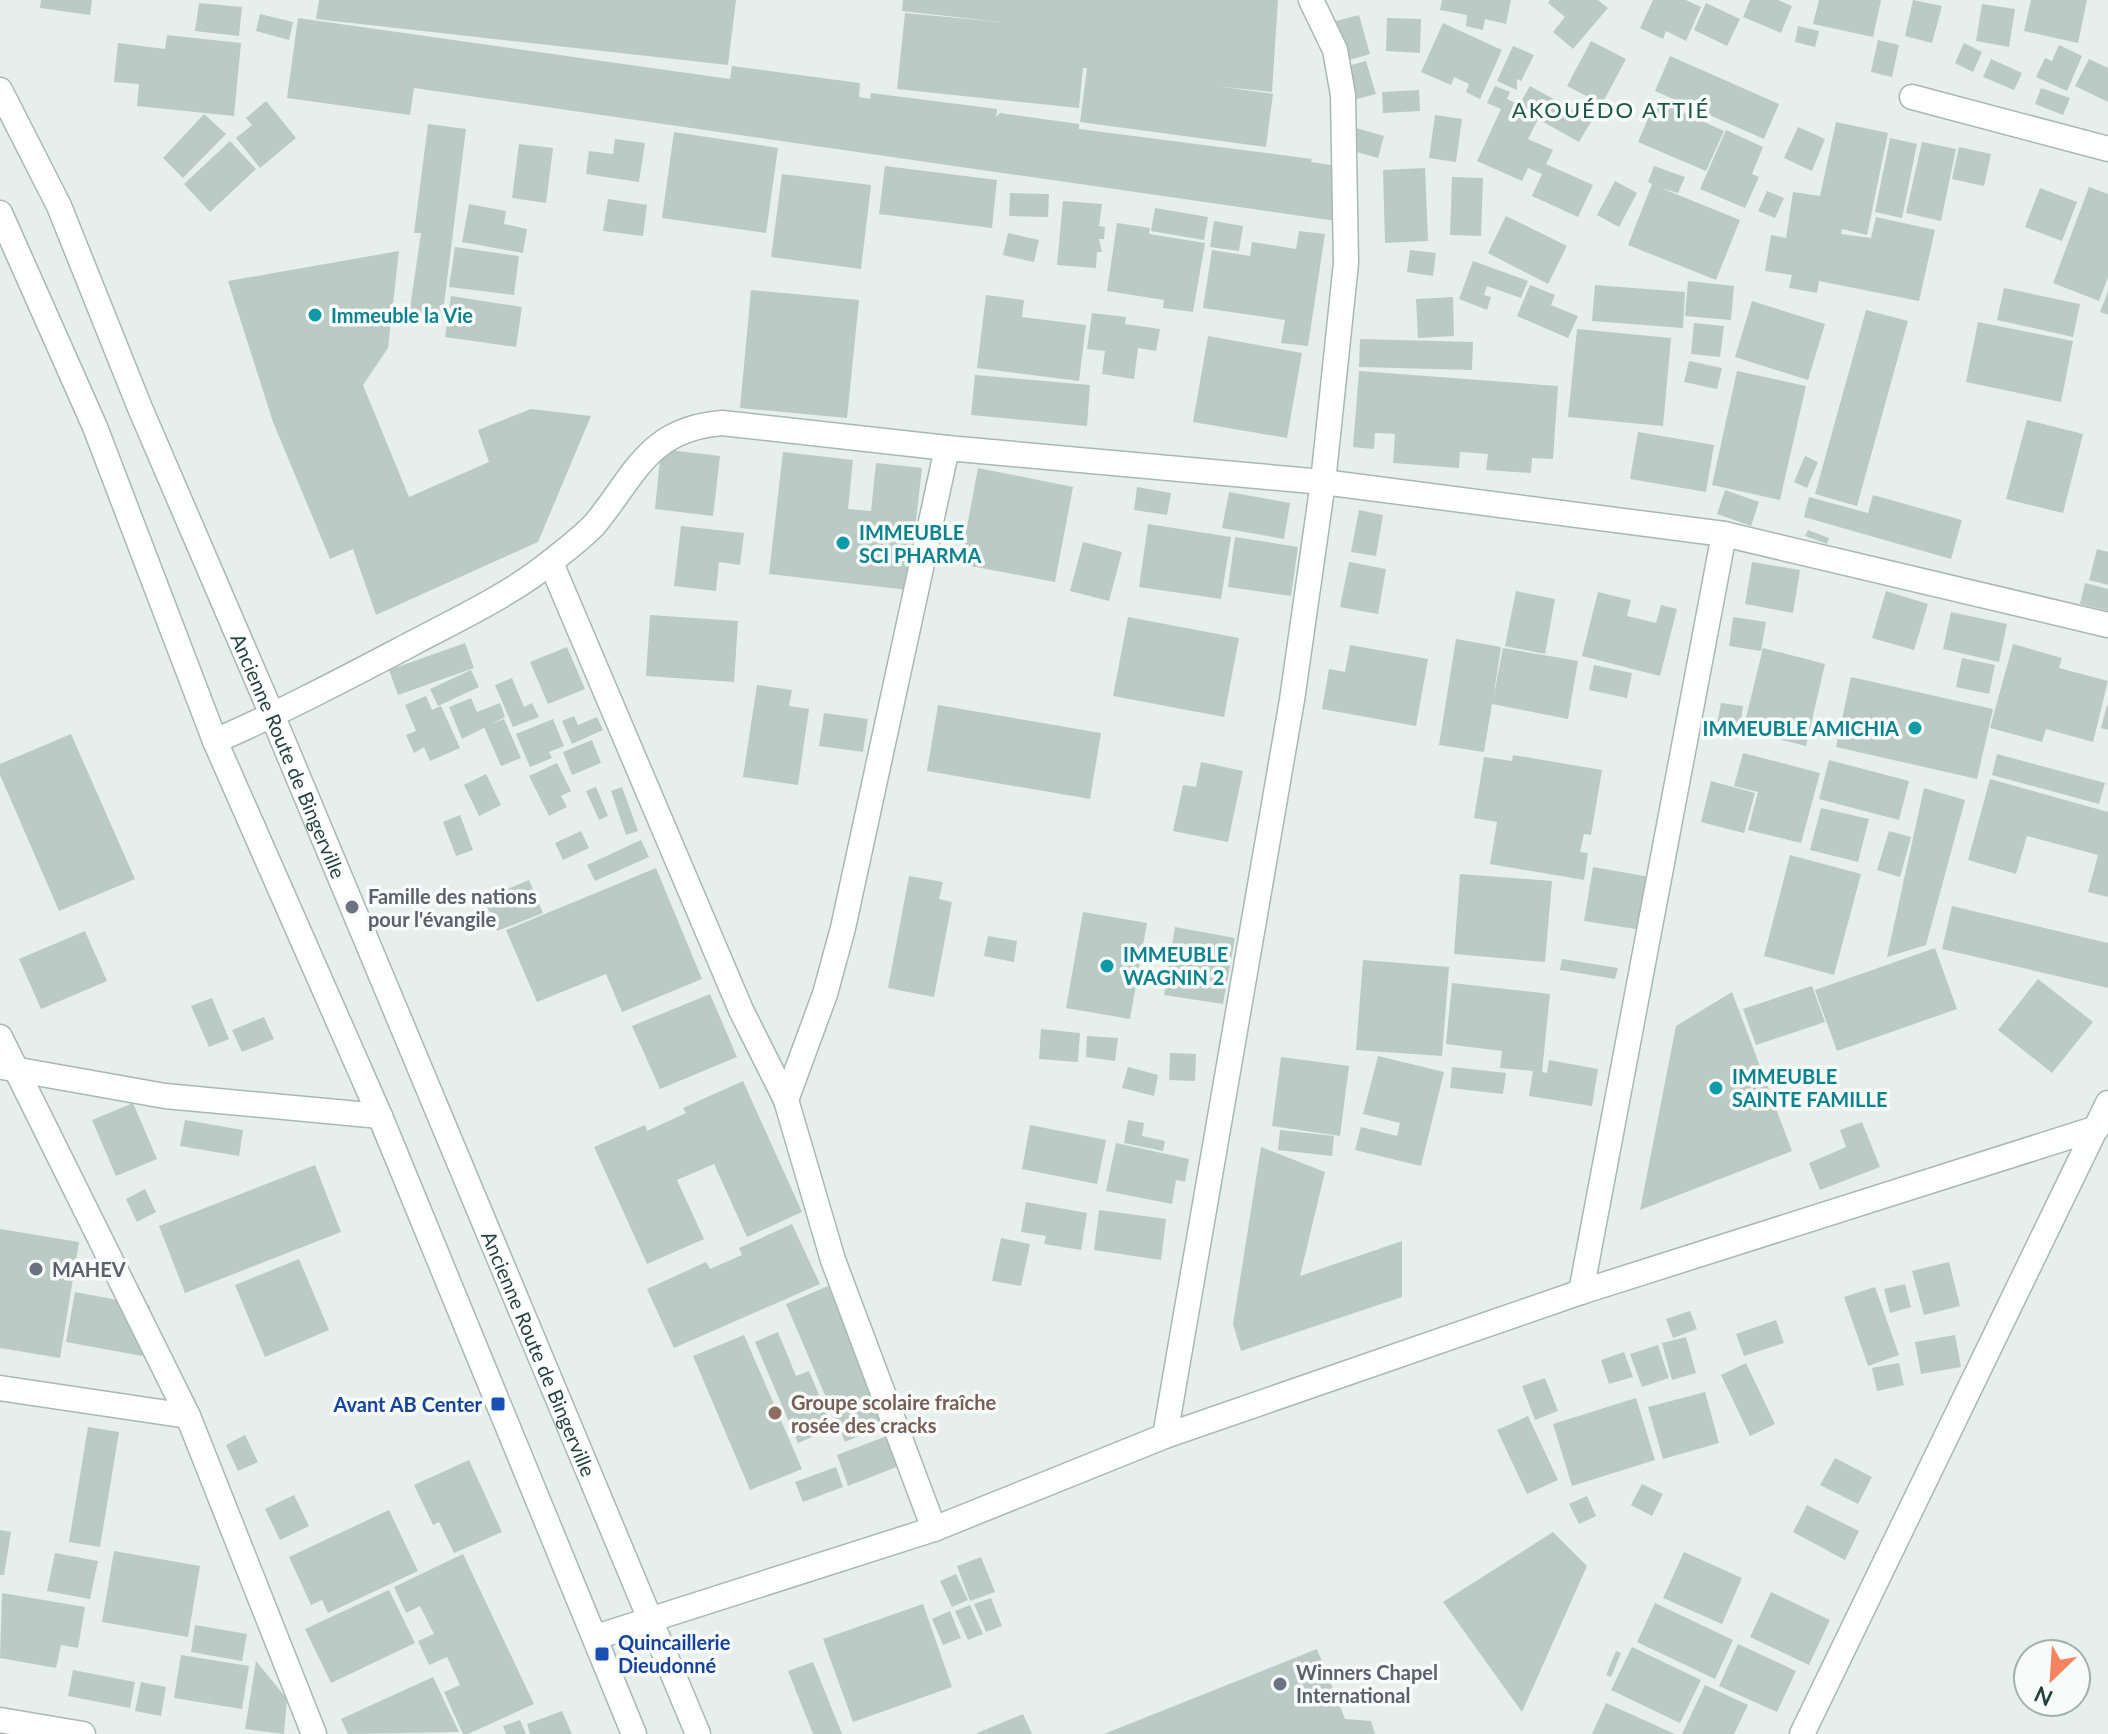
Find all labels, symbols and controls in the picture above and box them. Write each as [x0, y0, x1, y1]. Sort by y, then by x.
district label: AKOUÉDO ATTIÉ [1512, 96, 1710, 123]
place label: Immeuble la Vie [331, 303, 473, 327]
marker: Immeuble la Vie [306, 306, 324, 324]
place label: IMMEUBLE SCI PHARMA [859, 520, 981, 567]
marker: IMMEUBLE SCI PHARMA [834, 534, 852, 552]
street label: Ancienne Route de Bingerville [226, 630, 351, 882]
place label: IMMEUBLE AMICHIA [1702, 716, 1899, 740]
marker: IMMEUBLE AMICHIA [1906, 719, 1924, 737]
place label: Famille des nations pour l'évangile [368, 884, 537, 931]
marker: Famille des nations pour l'évangile [343, 898, 361, 916]
place label: IMMEUBLE WAGNIN 2 [1123, 942, 1228, 989]
marker: IMMEUBLE WAGNIN 2 [1098, 957, 1116, 975]
place label: IMMEUBLE SAINTE FAMILLE [1732, 1064, 1887, 1111]
marker: IMMEUBLE SAINTE FAMILLE [1707, 1079, 1725, 1097]
street label: Ancienne Route de Bingerville [477, 1227, 601, 1480]
place label: MAHEV [52, 1257, 126, 1281]
marker: MAHEV [27, 1260, 45, 1278]
place label: Groupe scolaire fraîche rosée des cracks [791, 1390, 997, 1437]
place label: Avant AB Center [332, 1392, 483, 1416]
marker: Avant AB Center [489, 1395, 507, 1413]
marker: Groupe scolaire fraîche rosée des cracks [766, 1404, 784, 1422]
place label: Quincaillerie Dieudonné [618, 1630, 731, 1677]
north arrow [2012, 1638, 2092, 1718]
marker: Quincaillerie Dieudonné [593, 1645, 611, 1663]
place label: Winners Chapel International [1296, 1660, 1438, 1707]
marker: Winners Chapel International [1271, 1675, 1289, 1693]
text: N [2030, 1681, 2057, 1712]

